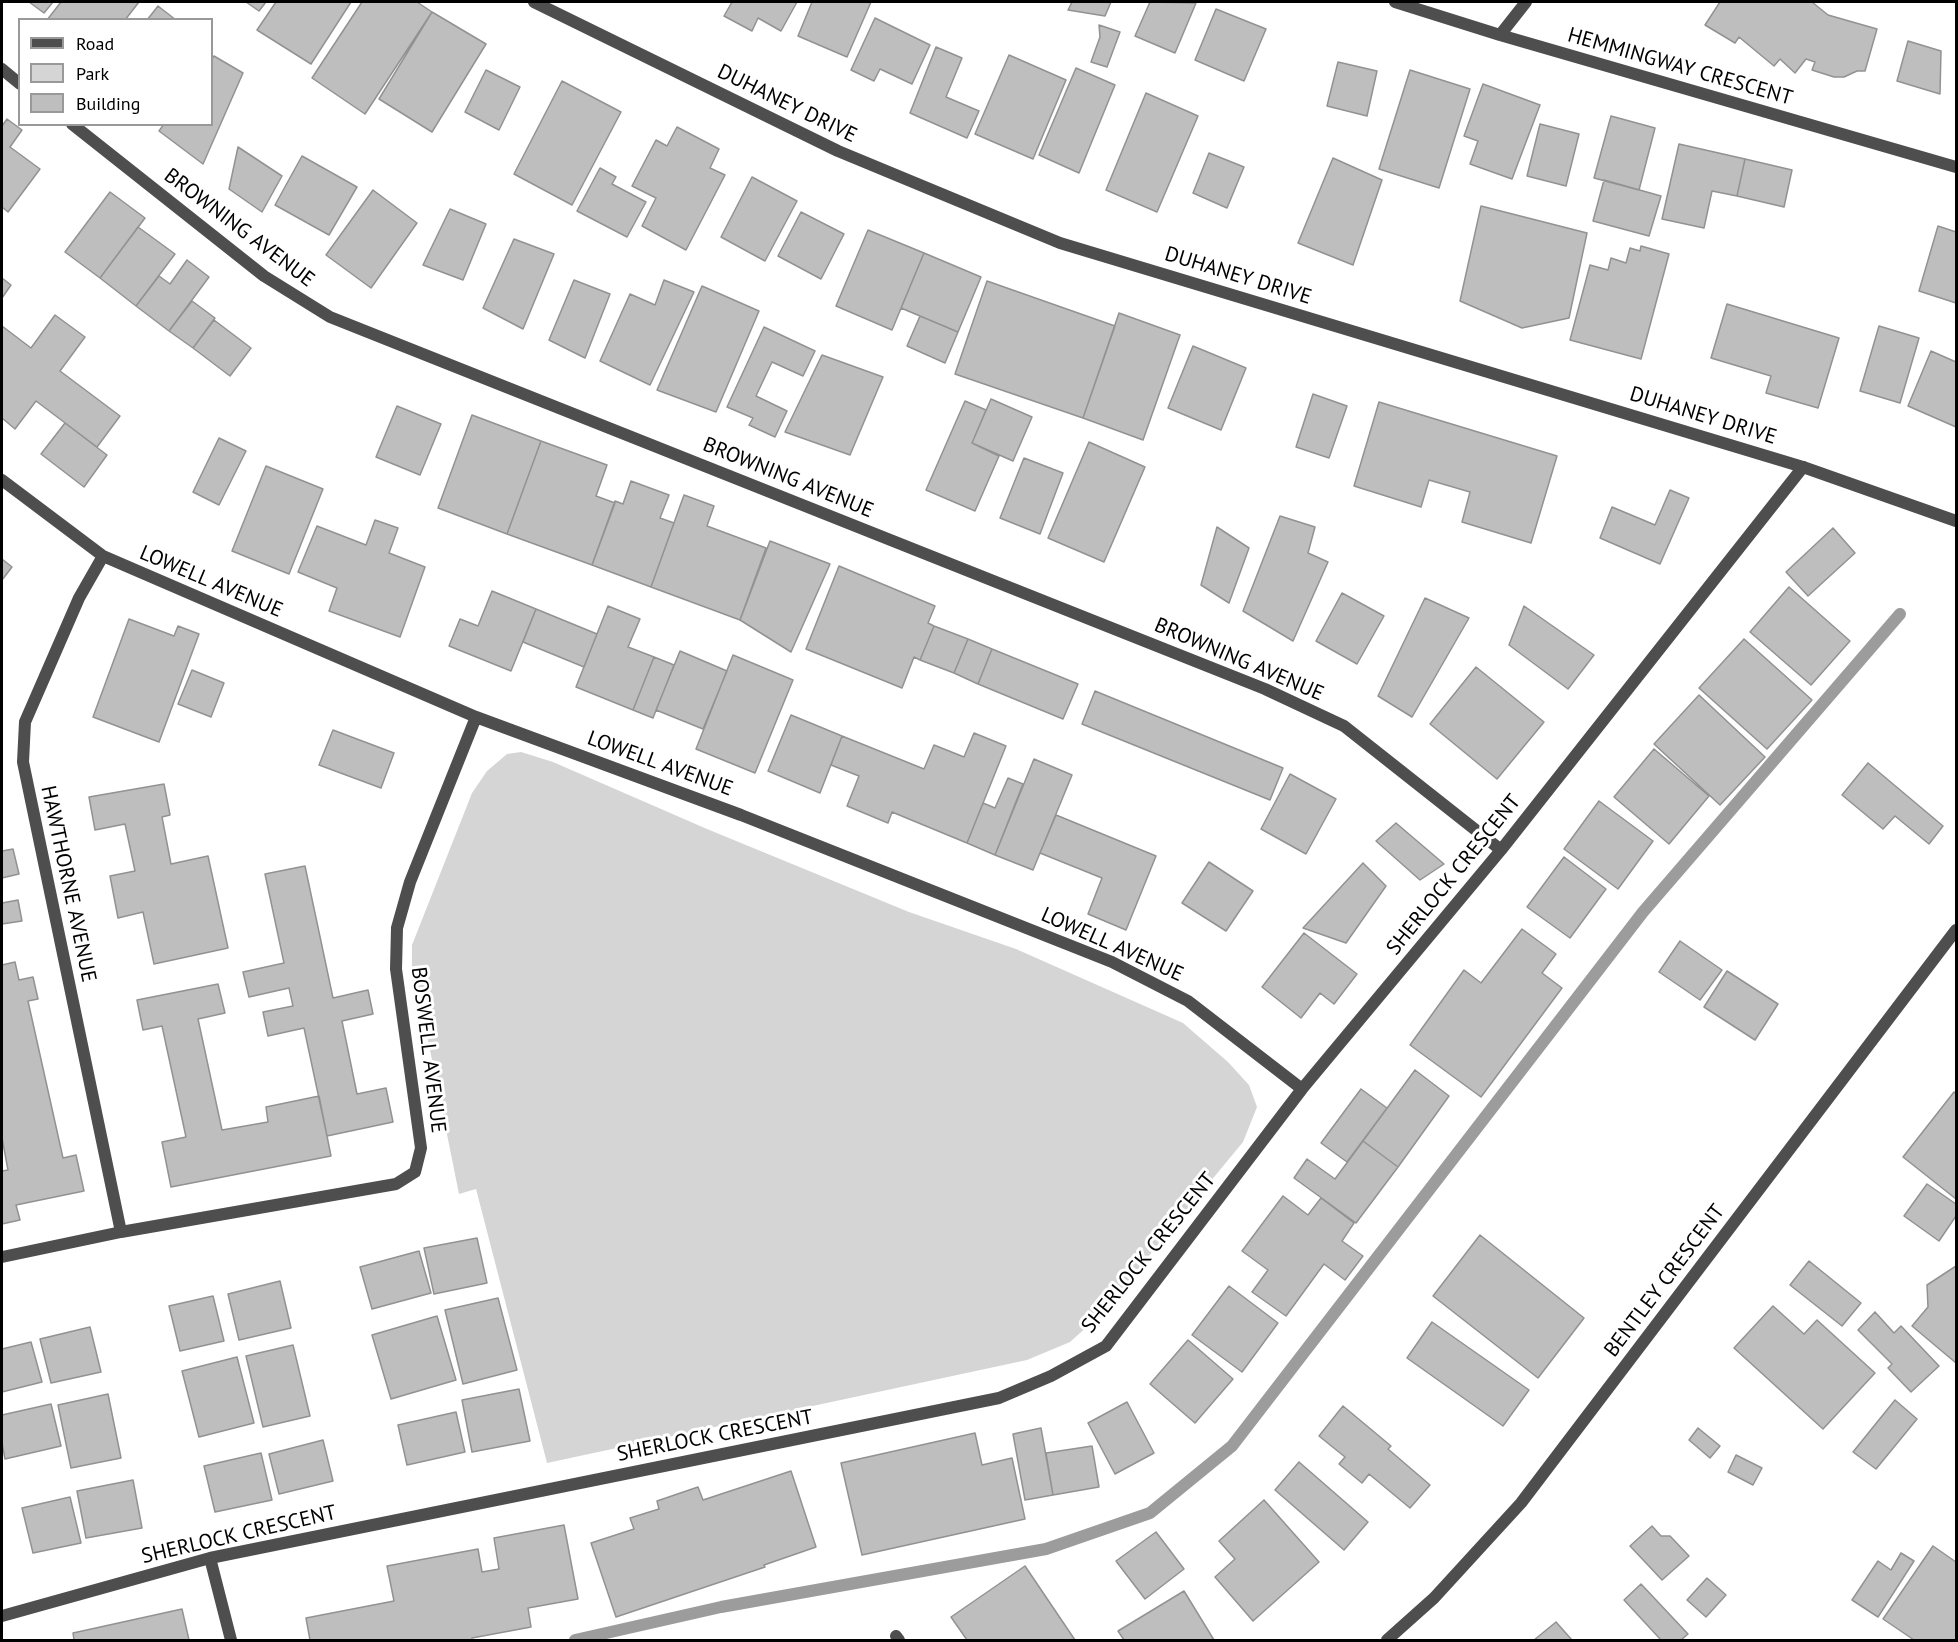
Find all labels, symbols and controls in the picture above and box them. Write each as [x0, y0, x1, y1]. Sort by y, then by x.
legend [18, 18, 213, 126]
street label: HEMMINGWAY CRESCENT [1565, 23, 1795, 111]
text: Road [76, 32, 114, 55]
street label: DUHANEY DRIVE [713, 59, 861, 149]
text: Park [76, 62, 109, 85]
text: Building [76, 92, 140, 115]
street label: BROWNING AVENUE [159, 163, 319, 293]
street label: DUHANEY DRIVE [1162, 242, 1314, 310]
street label: DUHANEY DRIVE [1627, 382, 1779, 450]
street label: BROWNING AVENUE [699, 432, 877, 524]
street label: LOWELL AVENUE [136, 541, 286, 623]
street label: BROWNING AVENUE [1150, 613, 1328, 707]
street label: LOWELL AVENUE [584, 726, 736, 802]
street label: HAWTHORNE AVENUE [35, 783, 101, 985]
street label: SHERLOCK CRESCENT [1382, 790, 1526, 960]
street label: LOWELL AVENUE [1037, 902, 1187, 988]
street label: BOSWELL AVENUE [405, 965, 451, 1135]
street label: SHERLOCK CRESCENT [1077, 1168, 1221, 1338]
street label: BENTLEY CRESCENT [1599, 1200, 1731, 1362]
street label: SHERLOCK CRESCENT [615, 1405, 815, 1467]
street label: SHERLOCK CRESCENT [139, 1500, 339, 1570]

